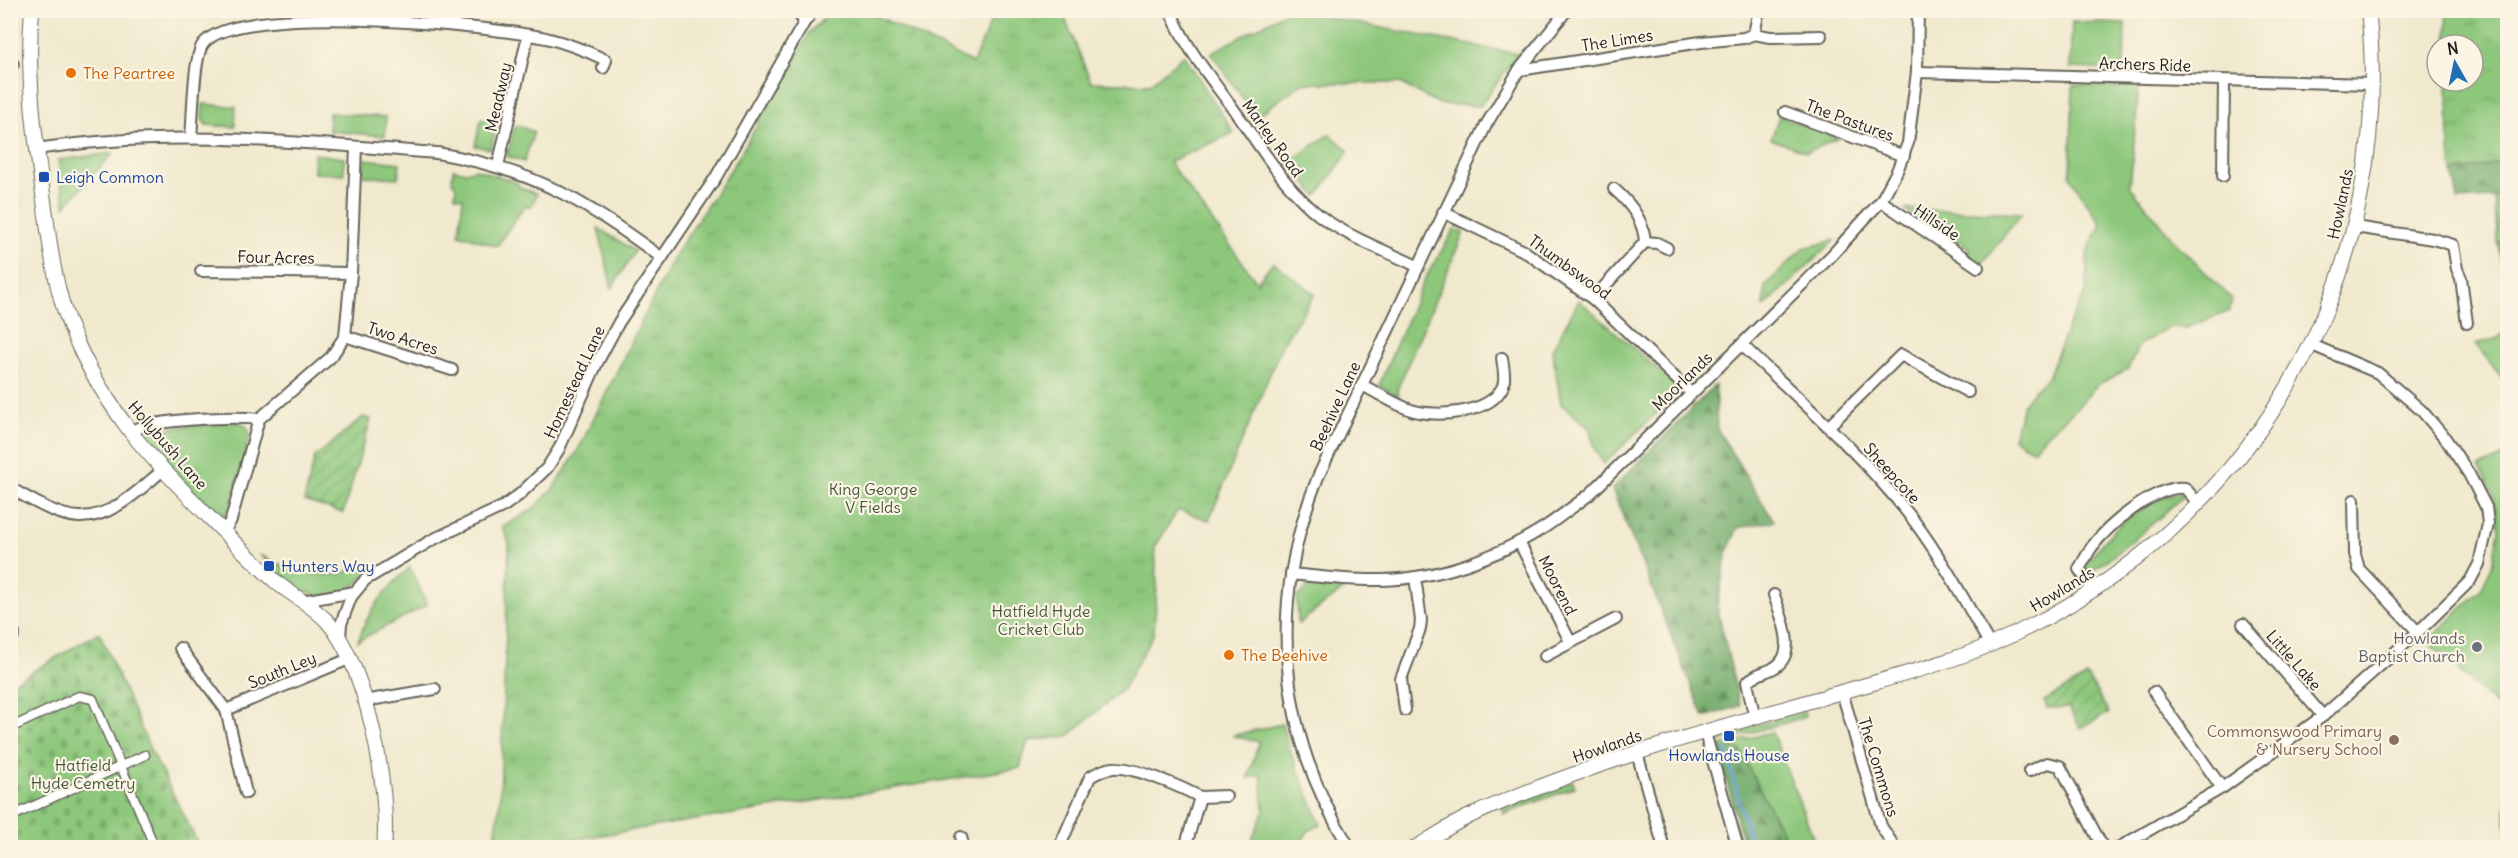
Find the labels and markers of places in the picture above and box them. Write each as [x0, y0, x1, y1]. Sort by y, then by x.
place label: The Peartree [83, 63, 175, 83]
marker: The Peartree [64, 66, 78, 80]
place label: Leigh Common [56, 167, 164, 187]
marker: Leigh Common [37, 170, 51, 184]
place label: Hunters Way [281, 556, 375, 576]
marker: Hunters Way [262, 559, 276, 573]
place label: Howlands Baptist Church [2358, 628, 2465, 666]
marker: Howlands Baptist Church [2470, 640, 2484, 654]
place label: The Beehive [1241, 645, 1328, 665]
marker: The Beehive [1222, 648, 1236, 662]
place label: Commonswood Primary & Nursery School [2207, 721, 2382, 759]
marker: Howlands House [1722, 729, 1736, 743]
marker: Commonswood Primary & Nursery School [2387, 733, 2401, 747]
place label: Howlands House [1668, 745, 1790, 765]

